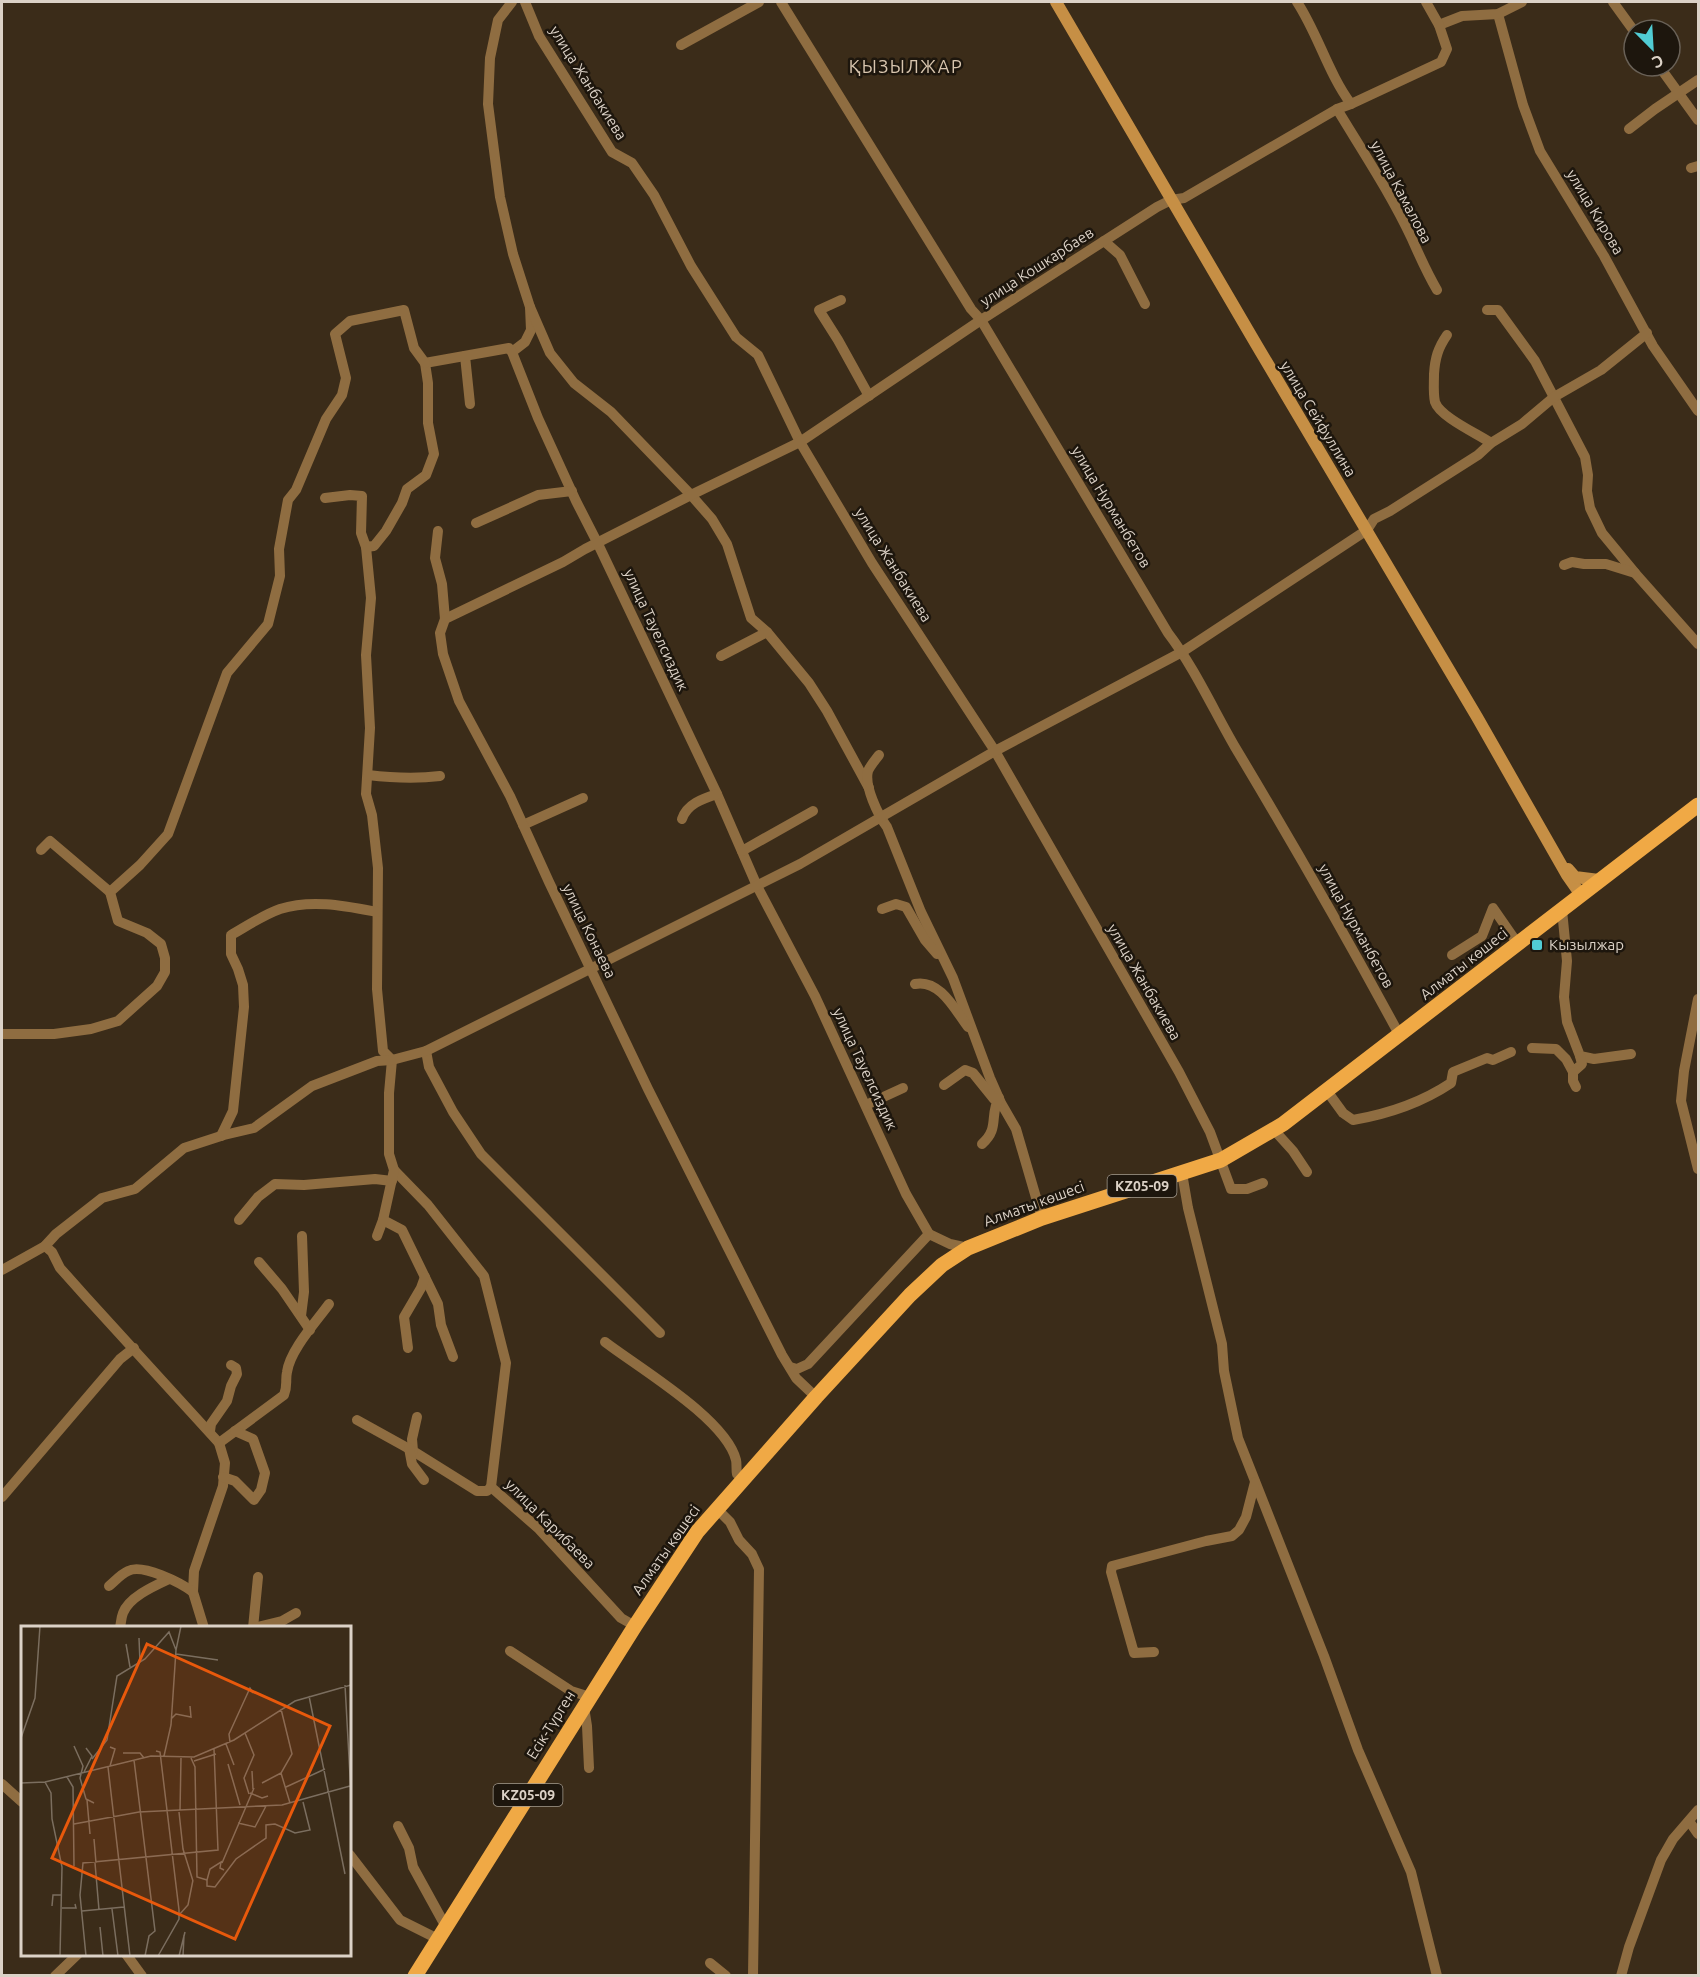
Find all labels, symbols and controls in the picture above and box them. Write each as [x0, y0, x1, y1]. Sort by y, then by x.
north arrow [1622, 18, 1682, 78]
street label: улица Жанбакиева [546, 23, 630, 143]
text: С [1650, 51, 1666, 72]
district label: ҚЫЗЫЛЖАР [849, 56, 963, 76]
street label: улица Камалова [1367, 138, 1436, 246]
street label: улица Кирова [1563, 166, 1627, 257]
street label: улица Кошкарбаев [977, 224, 1097, 310]
street label: улица Сейфуллина [1277, 358, 1360, 480]
street label: улица Нурманбетов [1068, 443, 1155, 571]
street label: улица Жанбакиева [851, 505, 935, 625]
street label: улица Тауелсиздик [621, 566, 692, 694]
street label: улица Нурманбетов [1315, 861, 1398, 991]
street label: улица Конаева [559, 881, 620, 981]
street label: улица Жанбакиева [1104, 921, 1185, 1043]
street label: Алматы көшесі [1417, 924, 1511, 1003]
place label: Кызылжар [1549, 936, 1624, 953]
marker: Кызылжар [1530, 938, 1544, 952]
street label: улица Тауелсиздик [830, 1005, 901, 1133]
road number: KZ05-09 [1108, 1175, 1176, 1197]
street label: Алматы көшесі [981, 1177, 1087, 1230]
street label: улица Карибаева [502, 1475, 599, 1572]
street label: Алматы көшесі [628, 1501, 703, 1598]
inset map [21, 1626, 351, 1956]
street label: Есік-Түрген [523, 1687, 578, 1762]
road number: KZ05-09 [494, 1784, 562, 1806]

